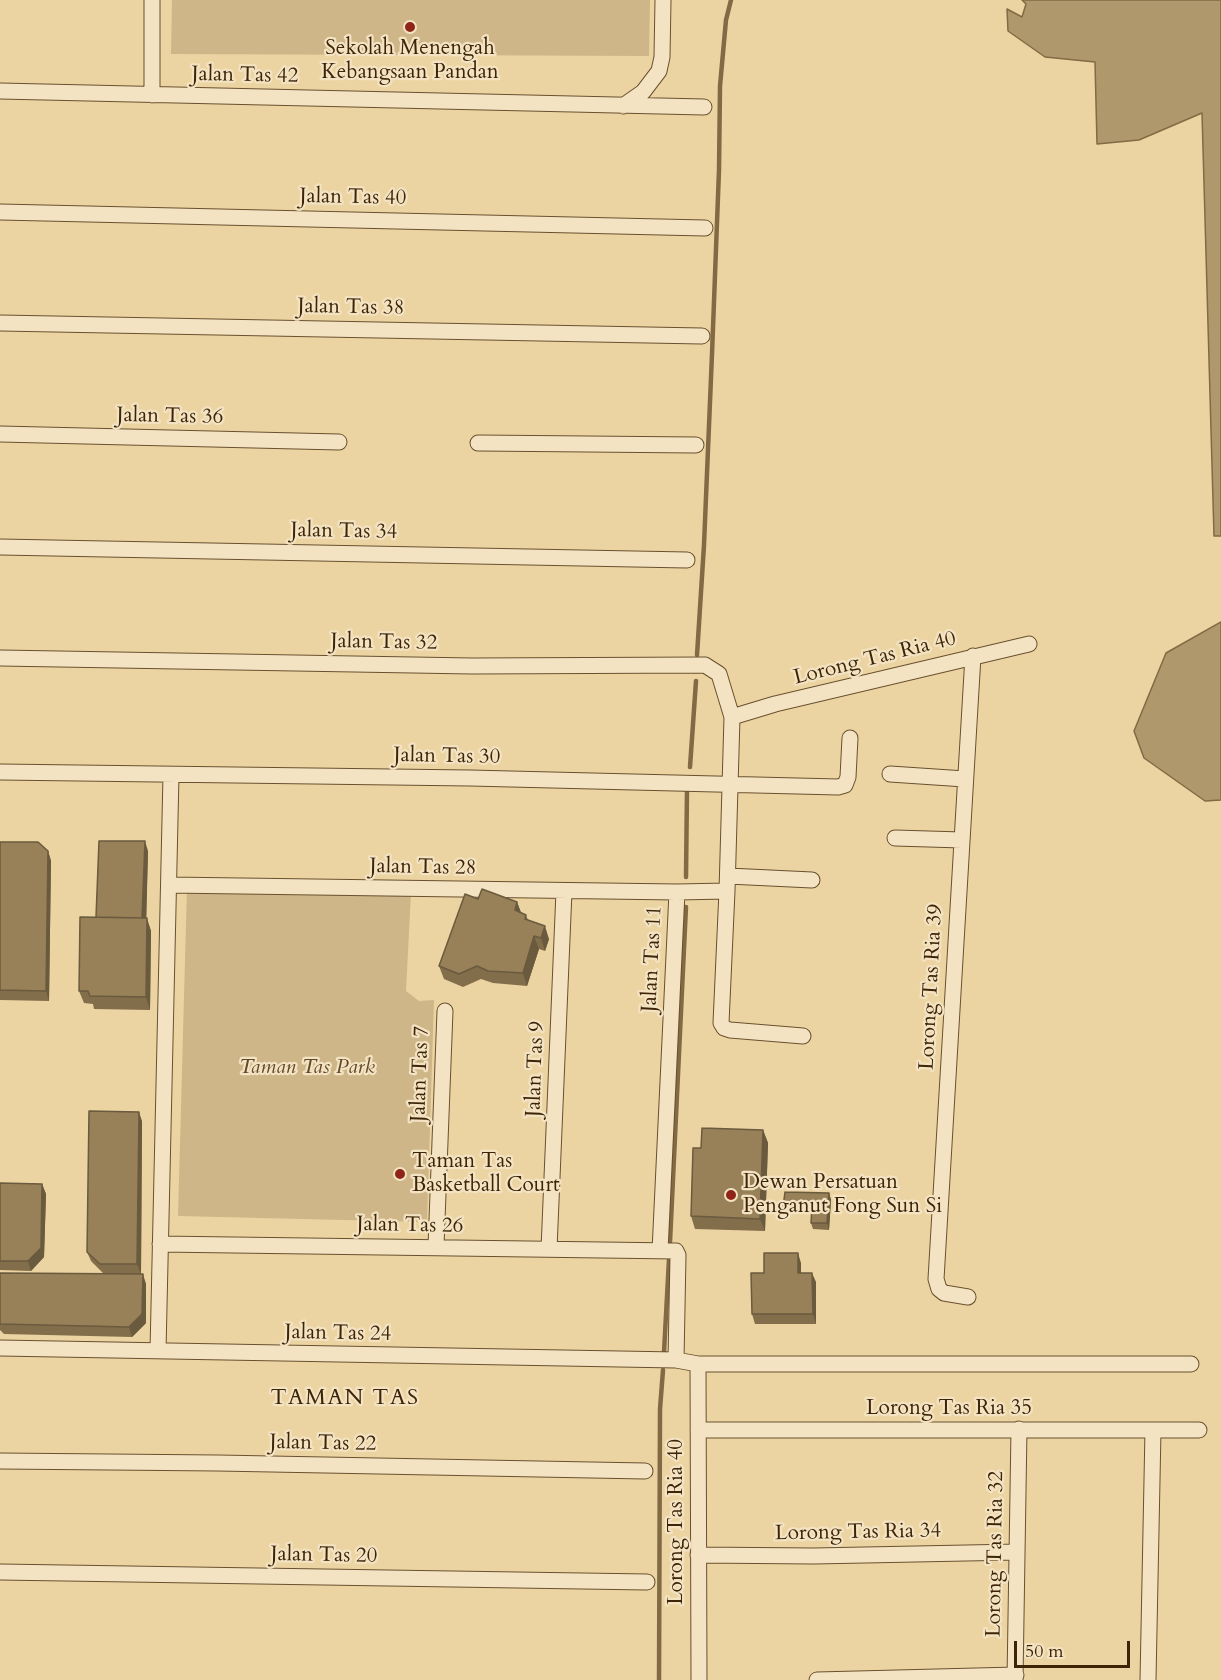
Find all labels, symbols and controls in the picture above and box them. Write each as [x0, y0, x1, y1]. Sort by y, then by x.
marker: Sekolah Menengah Kebangsaan Pandan [403, 20, 417, 34]
place label: Sekolah Menengah Kebangsaan Pandan [321, 36, 499, 86]
street label: Jalan Tas 42 [191, 62, 299, 90]
street label: Jalan Tas 40 [299, 184, 407, 212]
street label: Jalan Tas 38 [297, 294, 405, 322]
street label: Jalan Tas 36 [116, 403, 224, 431]
street label: Jalan Tas 34 [290, 518, 398, 546]
street label: Lorong Tas Ria 40 [791, 627, 959, 691]
street label: Jalan Tas 32 [330, 629, 438, 657]
street label: Jalan Tas 30 [393, 743, 501, 771]
street label: Jalan Tas 28 [369, 854, 477, 882]
street label: Lorong Tas Ria 39 [915, 903, 949, 1071]
street label: Jalan Tas 11 [638, 905, 668, 1013]
street label: Jalan Tas 9 [522, 1021, 550, 1117]
street label: Jalan Tas 7 [407, 1026, 435, 1122]
park label: Taman Tas Park [239, 1055, 375, 1081]
place label: Taman Tas Basketball Court [412, 1149, 560, 1199]
marker: Taman Tas Basketball Court [393, 1167, 407, 1181]
place label: Dewan Persatuan Penganut Fong Sun Si [743, 1170, 942, 1220]
marker: Dewan Persatuan Penganut Fong Sun Si [724, 1188, 738, 1202]
street label: Jalan Tas 26 [356, 1212, 464, 1240]
street label: Jalan Tas 24 [284, 1320, 392, 1348]
district label: TAMAN TAS [270, 1386, 420, 1412]
street label: Lorong Tas Ria 35 [866, 1396, 1032, 1422]
street label: Jalan Tas 22 [269, 1430, 377, 1458]
street label: Lorong Tas Ria 40 [664, 1439, 690, 1605]
street label: Lorong Tas Ria 32 [982, 1471, 1010, 1637]
street label: Lorong Tas Ria 34 [775, 1519, 941, 1547]
street label: Jalan Tas 20 [270, 1542, 378, 1570]
scale bar [1017, 1629, 1132, 1667]
text: 50 m [1025, 1639, 1064, 1664]

